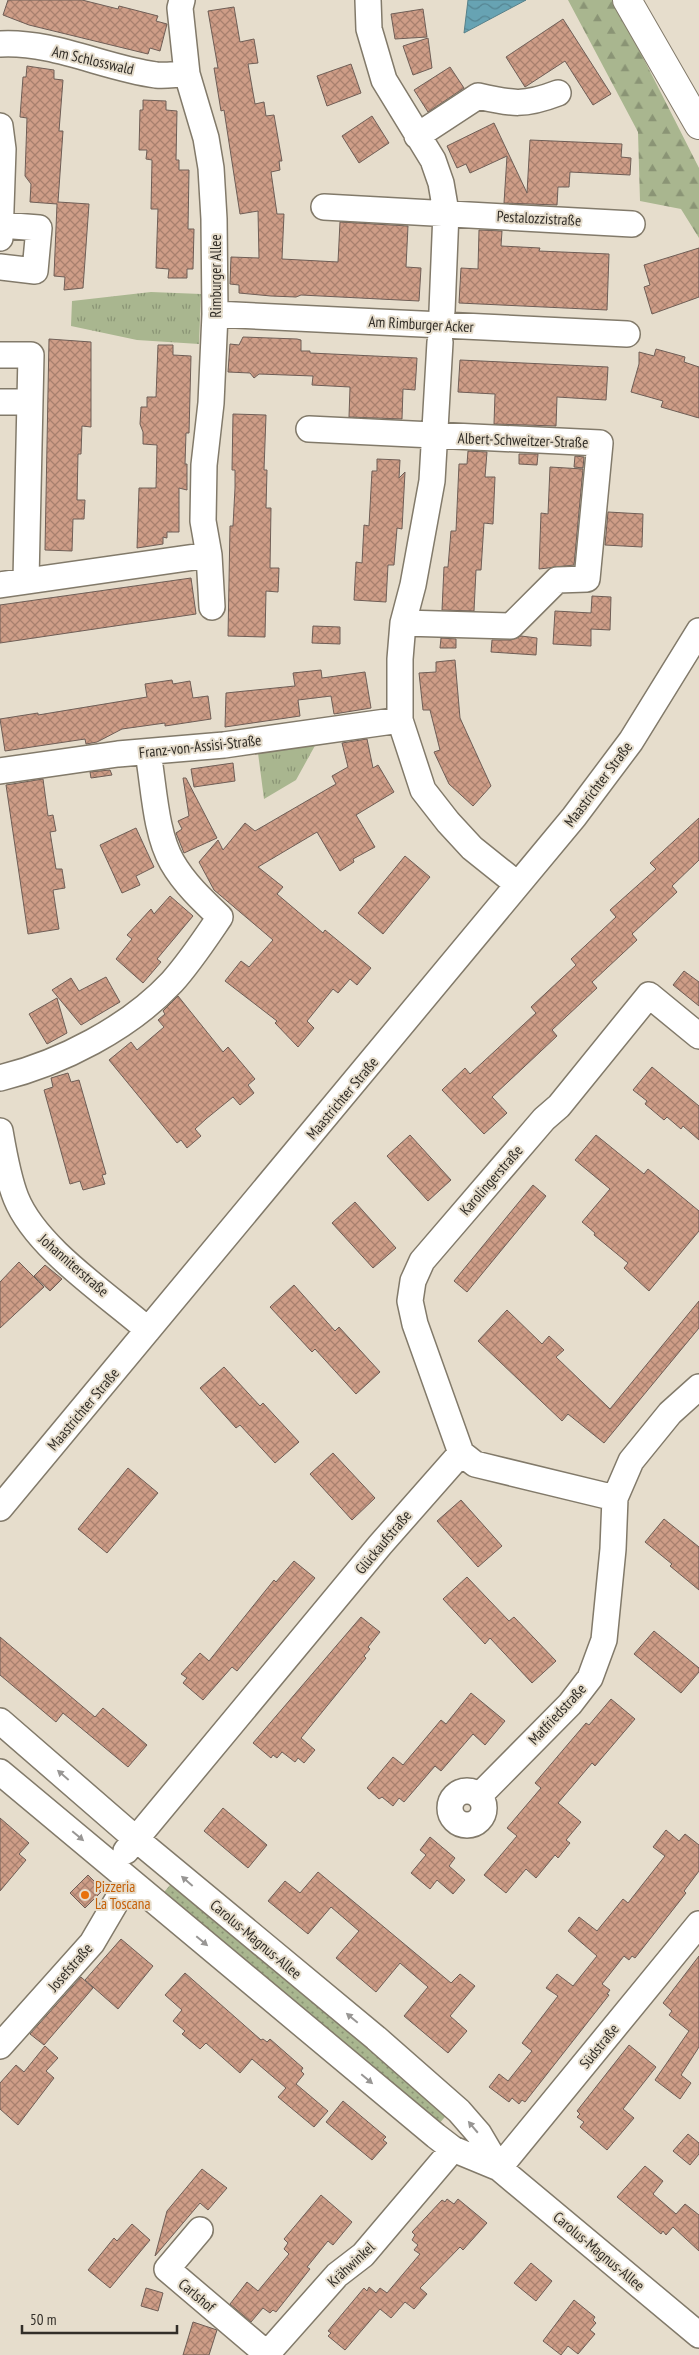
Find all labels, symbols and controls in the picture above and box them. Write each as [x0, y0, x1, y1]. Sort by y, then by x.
street label: Am Schlosswald [50, 41, 136, 79]
street label: Pestalozzistraße [496, 206, 582, 230]
street label: Rimburger Allee [206, 234, 225, 318]
street label: Am Rimburger Acker [368, 312, 475, 336]
street label: Albert-Schweitzer-Straße [457, 428, 589, 452]
street label: Franz-von-Assisi-Straße [138, 730, 262, 762]
street label: Maastrichter Straße [560, 738, 636, 830]
street label: Maastrichter Straße [302, 1053, 382, 1143]
street label: Karolingerstraße [455, 1141, 527, 1219]
street label: Johanniterstraße [34, 1229, 113, 1300]
street label: Maastrichter Straße [43, 1364, 123, 1454]
street label: Glückaufstraße [351, 1506, 415, 1578]
street label: Matfriedstraße [524, 1680, 590, 1748]
one-way arrow [58, 1769, 70, 1781]
one-way arrow [71, 1831, 84, 1842]
one-way arrow [181, 1875, 194, 1886]
place label: Pizzeria La Toscana [95, 1877, 150, 1913]
marker: Pizzeria La Toscana [79, 1889, 91, 1901]
street label: Carolus-Magnus-Allee [206, 1895, 306, 1983]
one-way arrow [196, 1935, 208, 1946]
street label: Josefstraße [43, 1939, 96, 1996]
one-way arrow [346, 2013, 358, 2024]
street label: Südstraße [575, 2020, 623, 2072]
one-way arrow [361, 2073, 373, 2084]
one-way arrow [467, 2120, 478, 2133]
street label: Carolus-Magnus-Allee [549, 2207, 649, 2295]
street label: Krähwinkel [323, 2237, 379, 2291]
street label: Carlshof [175, 2274, 220, 2317]
scale bar [22, 2302, 178, 2334]
text: 50 m [30, 2310, 56, 2329]

